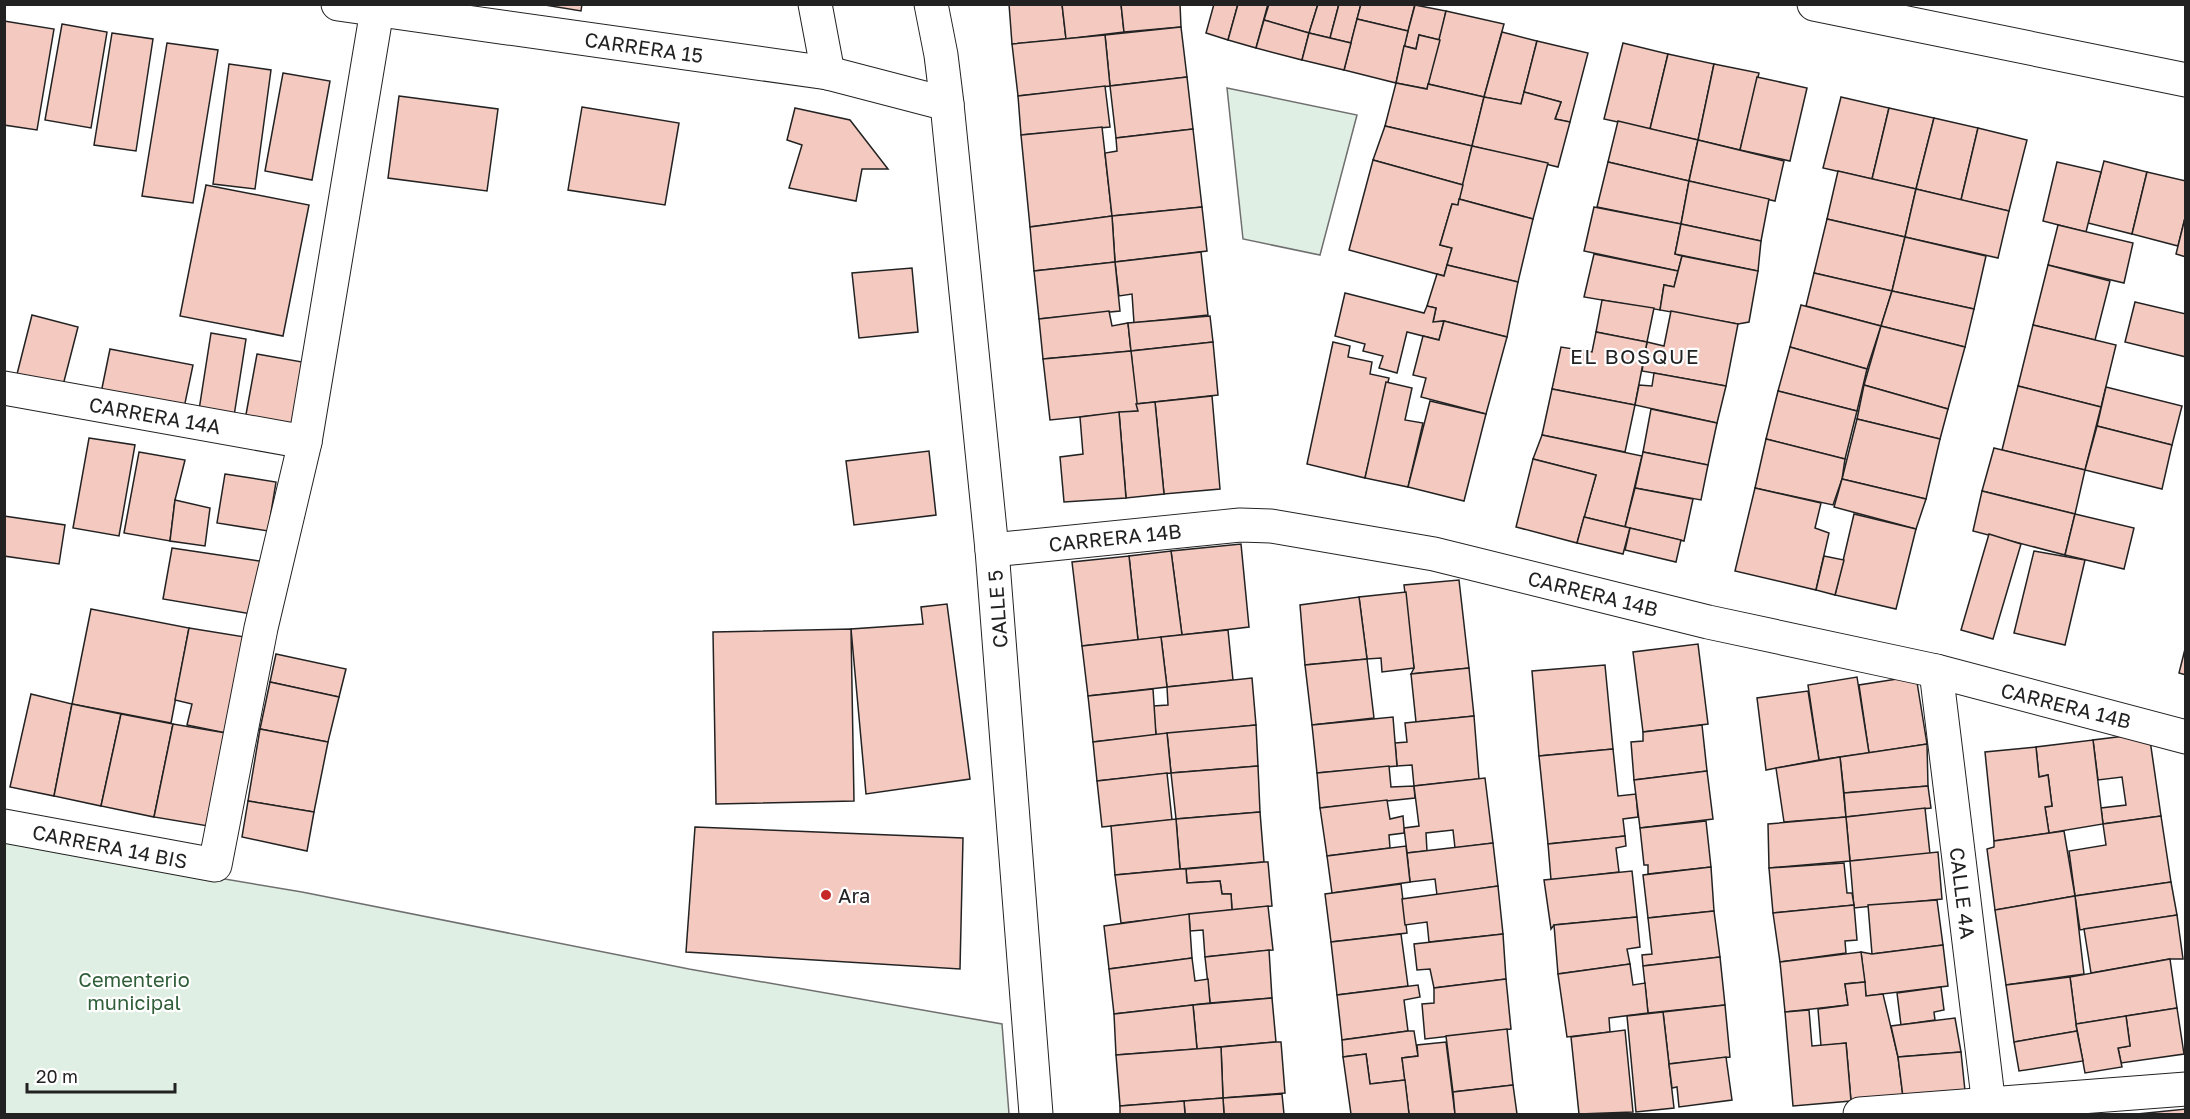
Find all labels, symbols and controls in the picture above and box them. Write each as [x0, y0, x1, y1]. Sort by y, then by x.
street label: CARRERA 15 [583, 27, 705, 67]
district label: EL BOSQUE [1570, 343, 1700, 369]
street label: CARRERA 14A [87, 392, 223, 438]
street label: CARRERA 14B [1047, 518, 1183, 556]
street label: CARRERA 14B [1525, 565, 1661, 621]
street label: CALLE 5 [982, 569, 1012, 649]
street label: CARRERA 14B [1998, 677, 2134, 733]
street label: CARRERA 14 BIS [30, 819, 190, 873]
street label: CALLE 4A [1945, 846, 1981, 940]
place label: Ara [838, 883, 870, 907]
marker: Ara [819, 888, 833, 902]
park label: Cementerio municipal [78, 967, 190, 1014]
scale bar [27, 1056, 176, 1094]
text: 20 m [36, 1065, 78, 1087]

